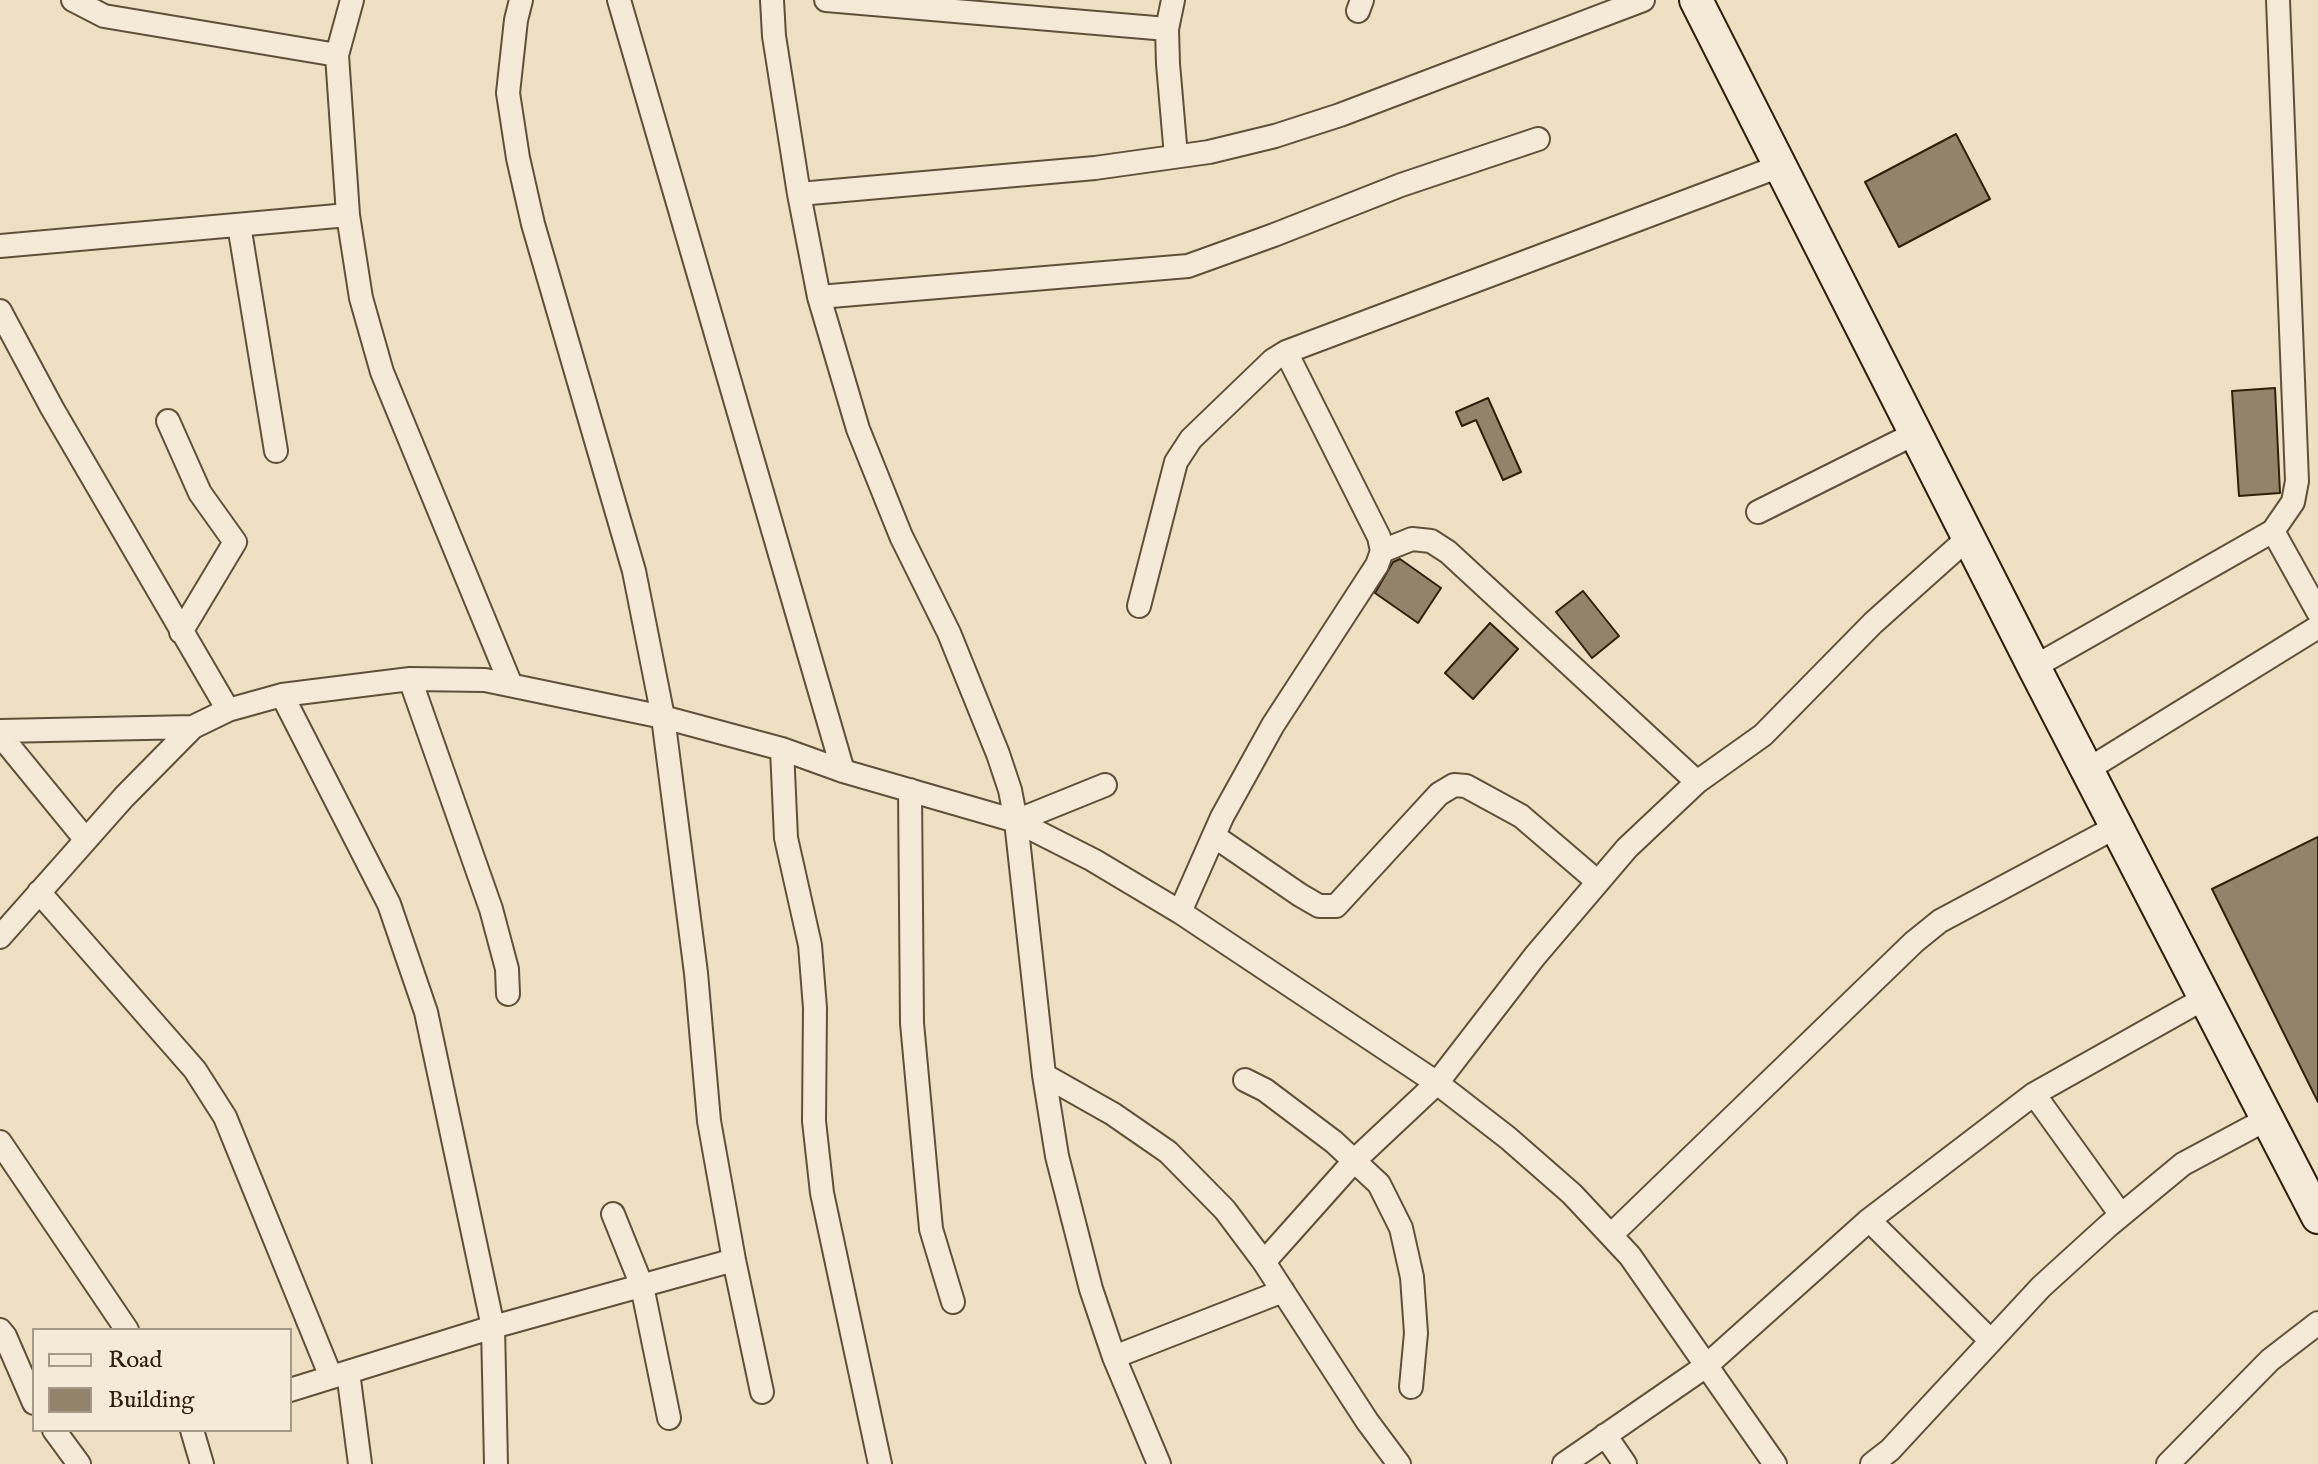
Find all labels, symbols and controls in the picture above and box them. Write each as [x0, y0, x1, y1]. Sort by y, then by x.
legend [32, 1328, 292, 1432]
text: Road [108, 1345, 162, 1376]
text: Building [108, 1385, 194, 1416]

